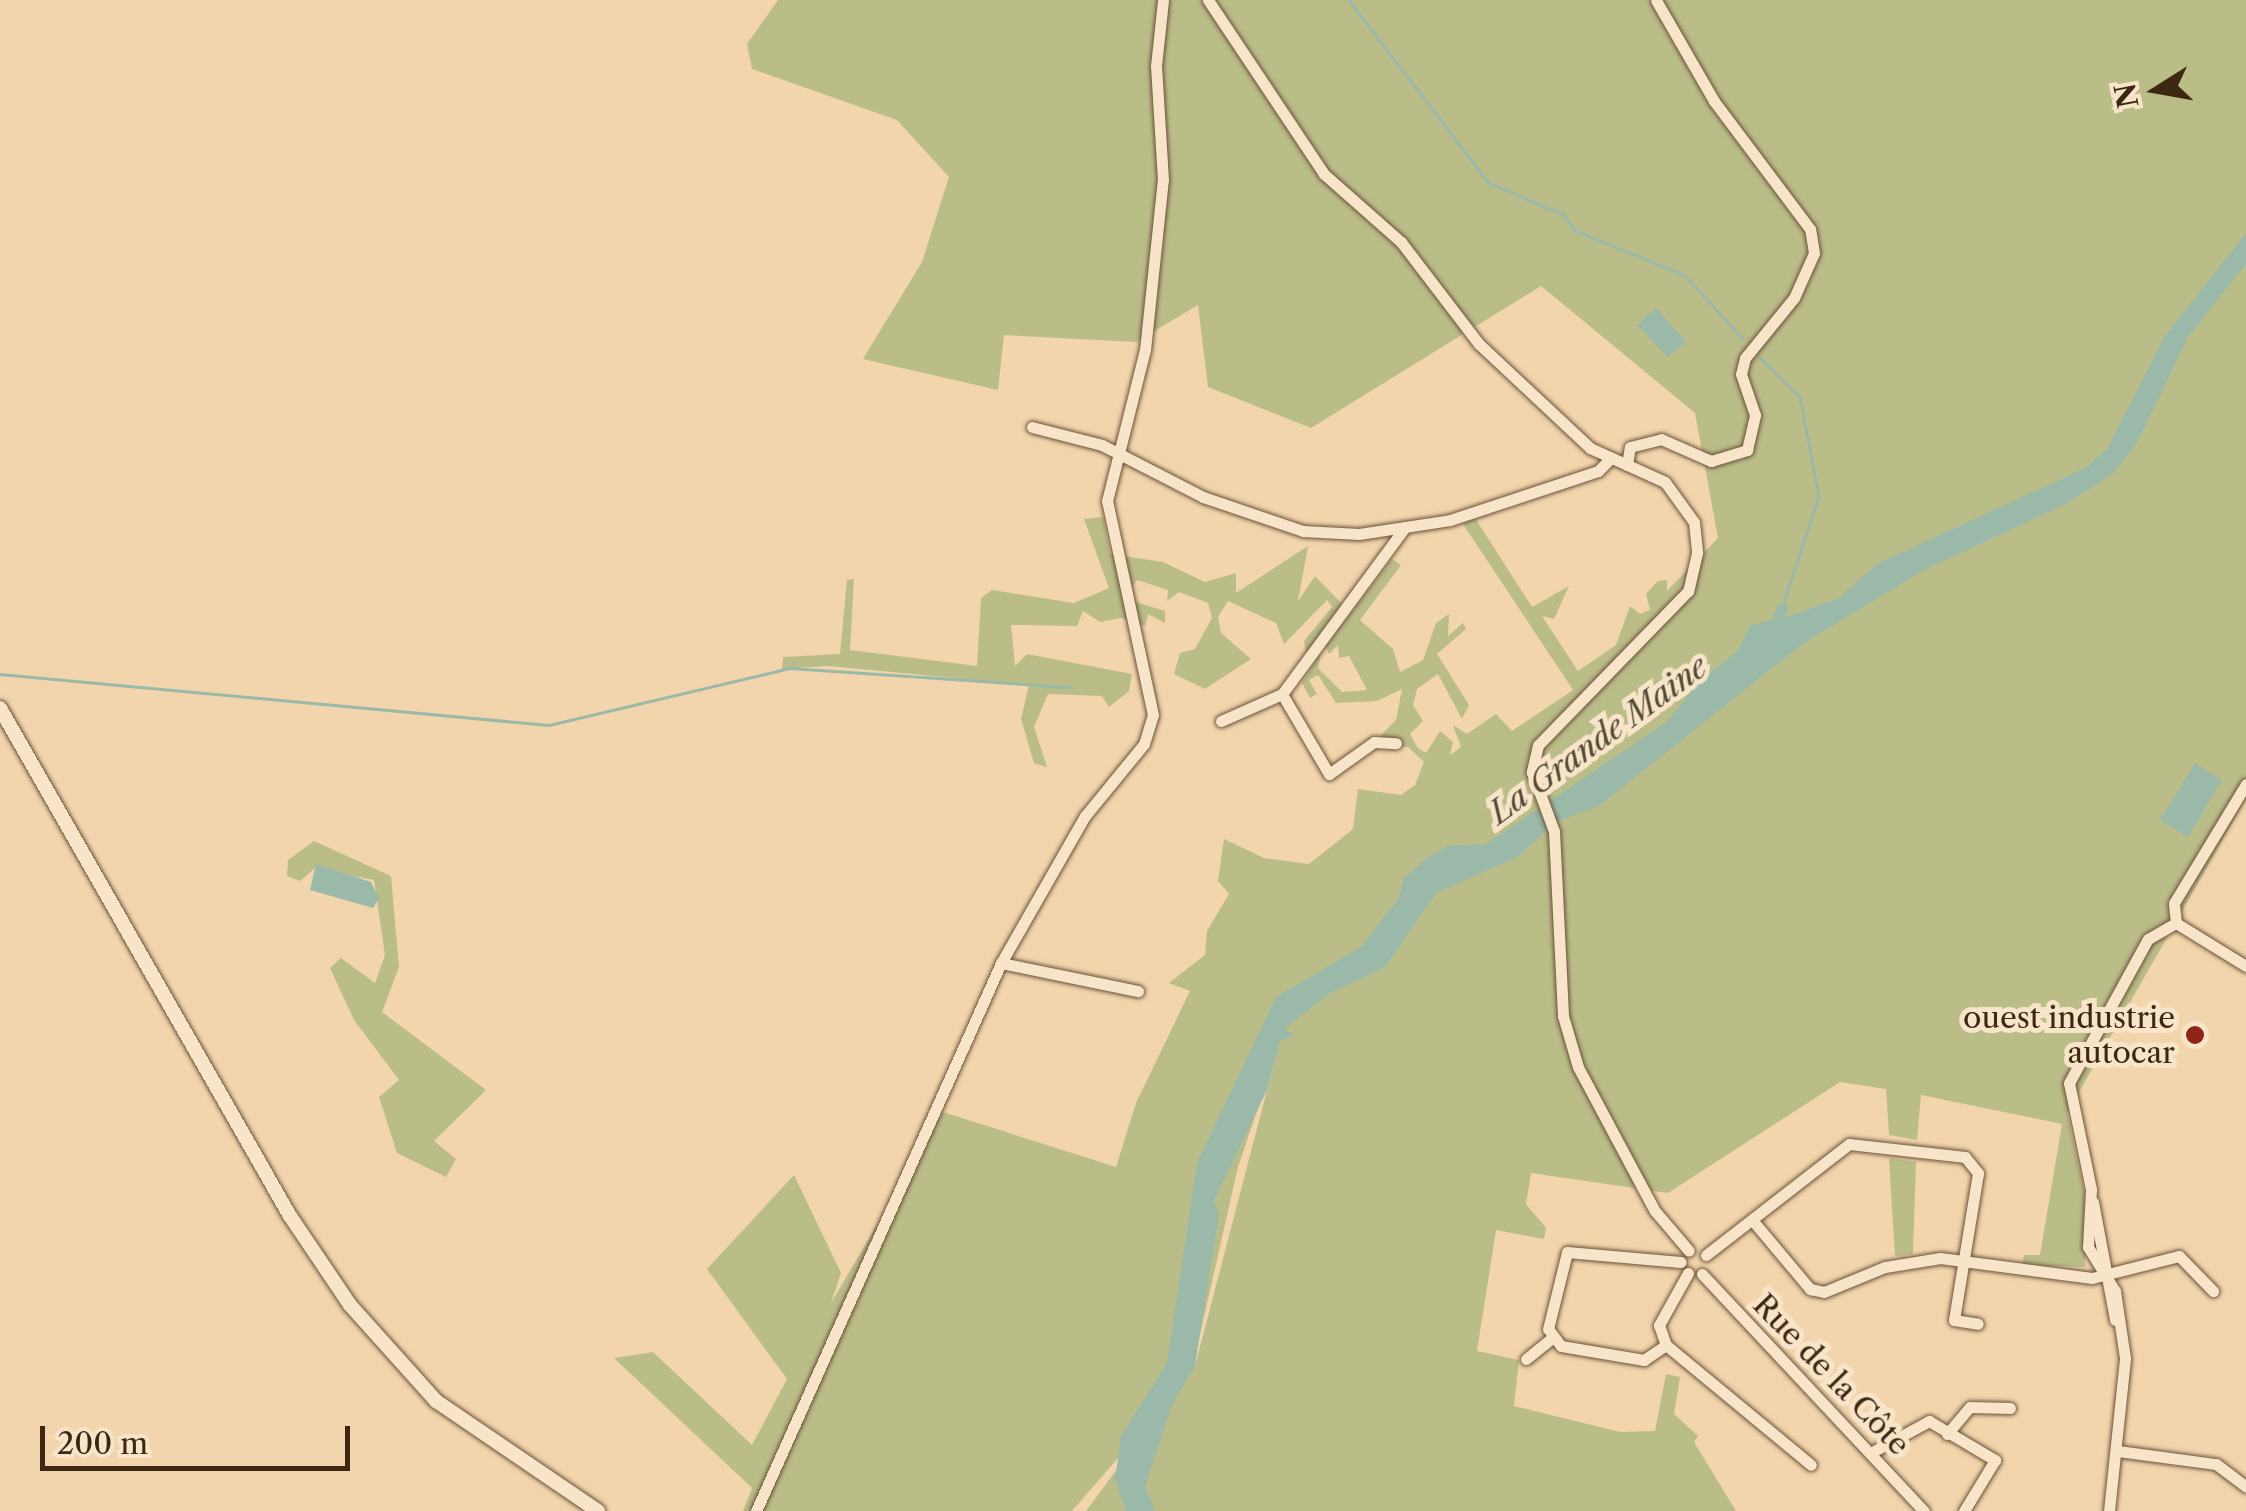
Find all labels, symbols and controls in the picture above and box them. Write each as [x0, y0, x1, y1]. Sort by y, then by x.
north arrow [2106, 40, 2206, 140]
text: N [2108, 81, 2146, 111]
water label: La Grande Maine [1481, 648, 1715, 832]
place label: ouest industrie autocar [1963, 1000, 2175, 1070]
marker: ouest industrie autocar [2184, 1024, 2206, 1046]
street label: Rue de la Côte [1745, 1287, 1917, 1463]
scale bar [45, 1406, 355, 1468]
text: 200 m [57, 1425, 148, 1462]

